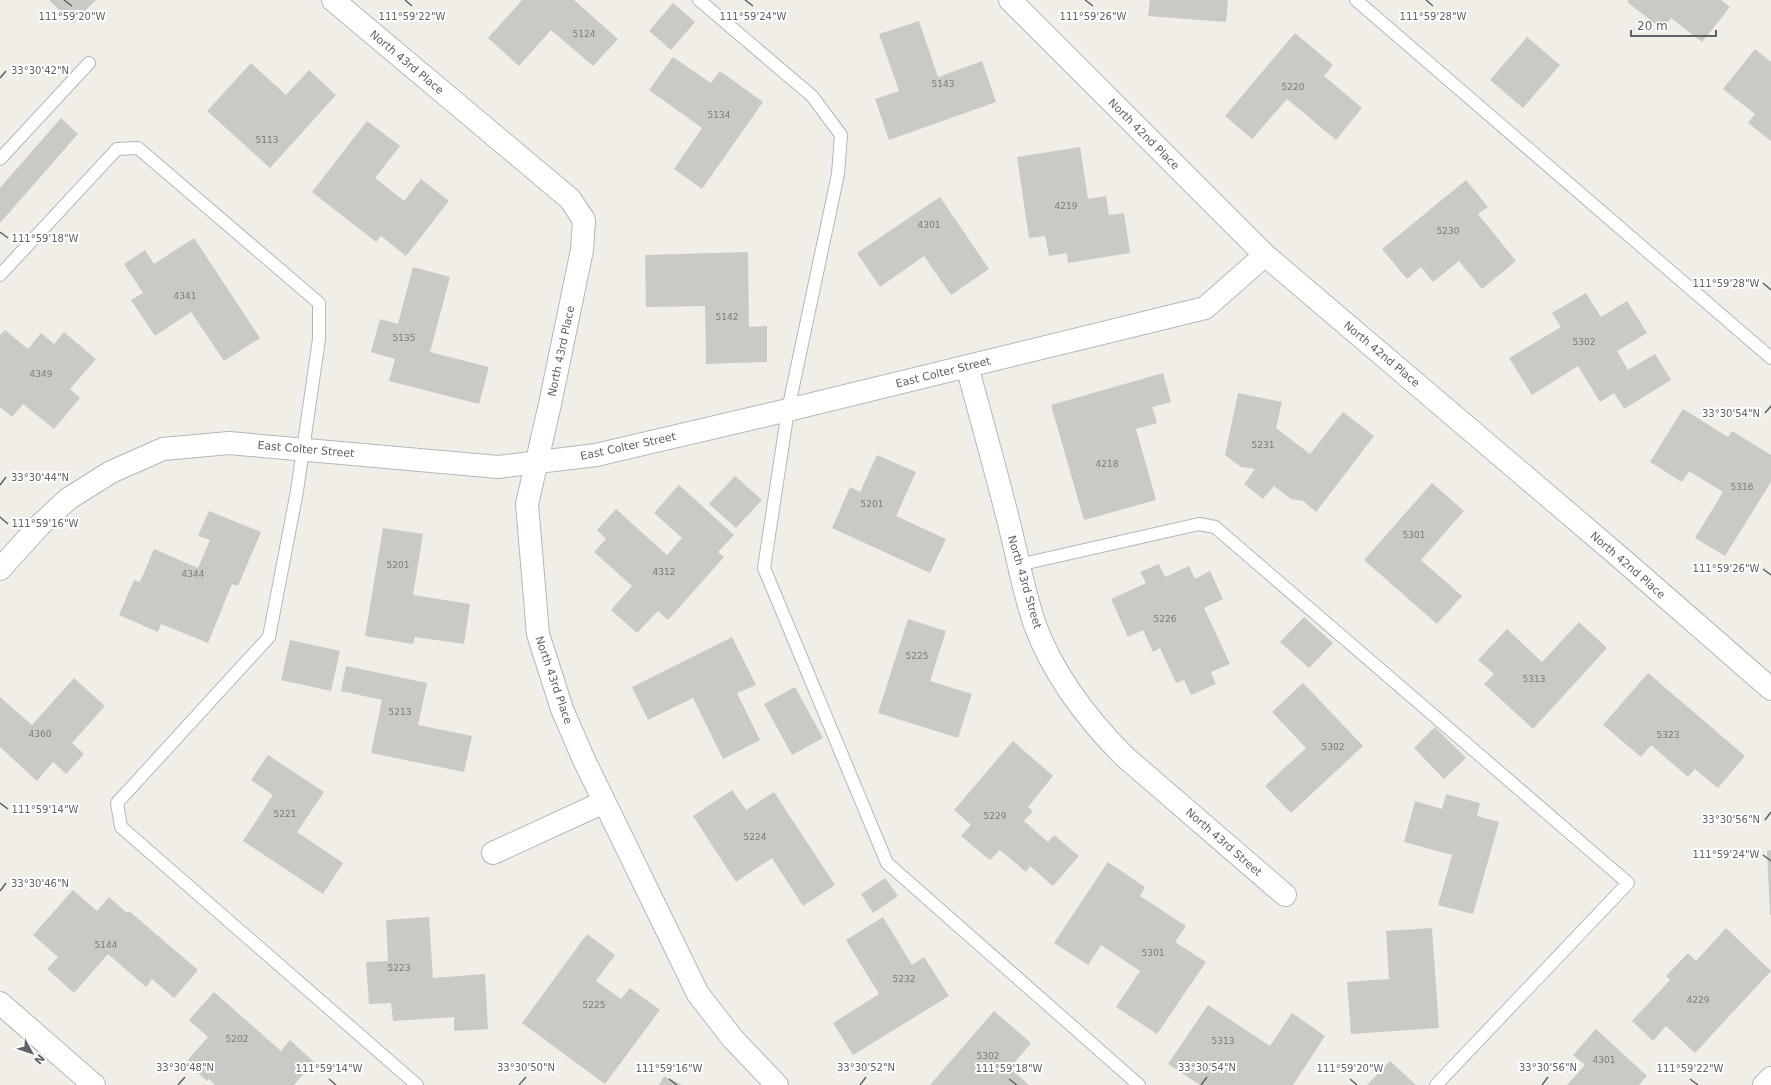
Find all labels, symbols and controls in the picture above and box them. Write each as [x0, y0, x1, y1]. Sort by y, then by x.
text: 111°59'20"W [39, 11, 105, 22]
text: 111°59'22"W [379, 11, 445, 22]
text: 111°59'24"W [720, 11, 786, 22]
text: 111°59'26"W [1060, 11, 1126, 22]
text: 111°59'28"W [1400, 11, 1466, 22]
scale bar [1631, 12, 1716, 38]
text: 20 m [1637, 19, 1668, 33]
street label: North 43rd Place [367, 28, 446, 97]
house number: 5124 [573, 29, 596, 39]
text: 33°30'42"N [11, 65, 69, 76]
house number: 5143 [932, 79, 954, 89]
house number: 5220 [1282, 82, 1305, 92]
street label: North 42nd Place [1105, 96, 1182, 173]
house number: 5134 [708, 110, 731, 120]
house number: 5113 [256, 135, 278, 145]
house number: 4219 [1055, 201, 1078, 211]
house number: 4301 [918, 220, 940, 230]
house number: 5230 [1437, 226, 1460, 236]
text: 111°59'18"W [12, 233, 78, 244]
text: 111°59'28"W [1693, 278, 1759, 289]
house number: 4341 [174, 291, 196, 301]
street label: North 43rd Place [546, 304, 577, 398]
house number: 5142 [716, 312, 738, 322]
street label: North 42nd Place [1341, 319, 1422, 390]
house number: 5135 [393, 333, 415, 343]
house number: 5302 [1573, 337, 1595, 347]
street label: East Colter Street [894, 354, 993, 391]
house number: 4349 [30, 369, 53, 379]
text: 33°30'54"N [1702, 408, 1760, 419]
street label: East Colter Street [579, 430, 678, 463]
street label: East Colter Street [257, 439, 356, 460]
house number: 5231 [1252, 440, 1274, 450]
house number: 4218 [1096, 459, 1119, 469]
text: 33°30'44"N [11, 472, 69, 483]
house number: 5316 [1731, 482, 1754, 492]
house number: 5201 [861, 499, 883, 509]
text: 111°59'16"W [12, 518, 78, 529]
street label: North 42nd Place [1588, 529, 1668, 602]
house number: 5301 [1403, 530, 1425, 540]
street label: North 43rd Street [1005, 534, 1044, 631]
house number: 5201 [387, 560, 409, 570]
text: 111°59'26"W [1693, 563, 1759, 574]
house number: 4312 [653, 567, 675, 577]
house number: 4344 [182, 569, 205, 579]
house number: 5226 [1154, 614, 1177, 624]
street label: North 43rd Place [532, 634, 575, 726]
house number: 5225 [906, 651, 928, 661]
house number: 5313 [1523, 674, 1545, 684]
house number: 5213 [389, 707, 411, 717]
house number: 4360 [29, 729, 52, 739]
house number: 5323 [1657, 730, 1679, 740]
house number: 5302 [1322, 742, 1344, 752]
text: 111°59'14"W [12, 804, 78, 815]
street label: North 43rd Street [1183, 806, 1265, 879]
house number: 5221 [274, 809, 296, 819]
house number: 5229 [984, 811, 1007, 821]
text: 33°30'56"N [1702, 814, 1760, 825]
house number: 5224 [744, 832, 767, 842]
text: 111°59'24"W [1693, 849, 1759, 860]
text: 33°30'46"N [11, 878, 69, 889]
house number: 5144 [95, 940, 118, 950]
house number: 5301 [1142, 948, 1164, 958]
house number: 5223 [388, 963, 410, 973]
house number: 5232 [893, 974, 915, 984]
house number: 4229 [1687, 995, 1710, 1005]
house number: 5225 [583, 1000, 605, 1010]
north arrow [12, 1033, 52, 1073]
house number: 5202 [226, 1034, 248, 1044]
house number: 5313 [1212, 1036, 1234, 1046]
text: N [31, 1051, 47, 1067]
house number: 5302 [977, 1051, 999, 1061]
house number: 4301 [1593, 1055, 1615, 1065]
text: 33°30'48"N [156, 1062, 214, 1073]
text: 33°30'50"N [497, 1062, 555, 1073]
text: 33°30'52"N [837, 1062, 895, 1073]
text: 33°30'54"N [1178, 1062, 1236, 1073]
text: 33°30'56"N [1519, 1062, 1577, 1073]
text: 111°59'14"W [296, 1063, 362, 1074]
text: 111°59'16"W [636, 1063, 702, 1074]
text: 111°59'18"W [976, 1063, 1042, 1074]
text: 111°59'20"W [1317, 1063, 1383, 1074]
text: 111°59'22"W [1657, 1063, 1723, 1074]

